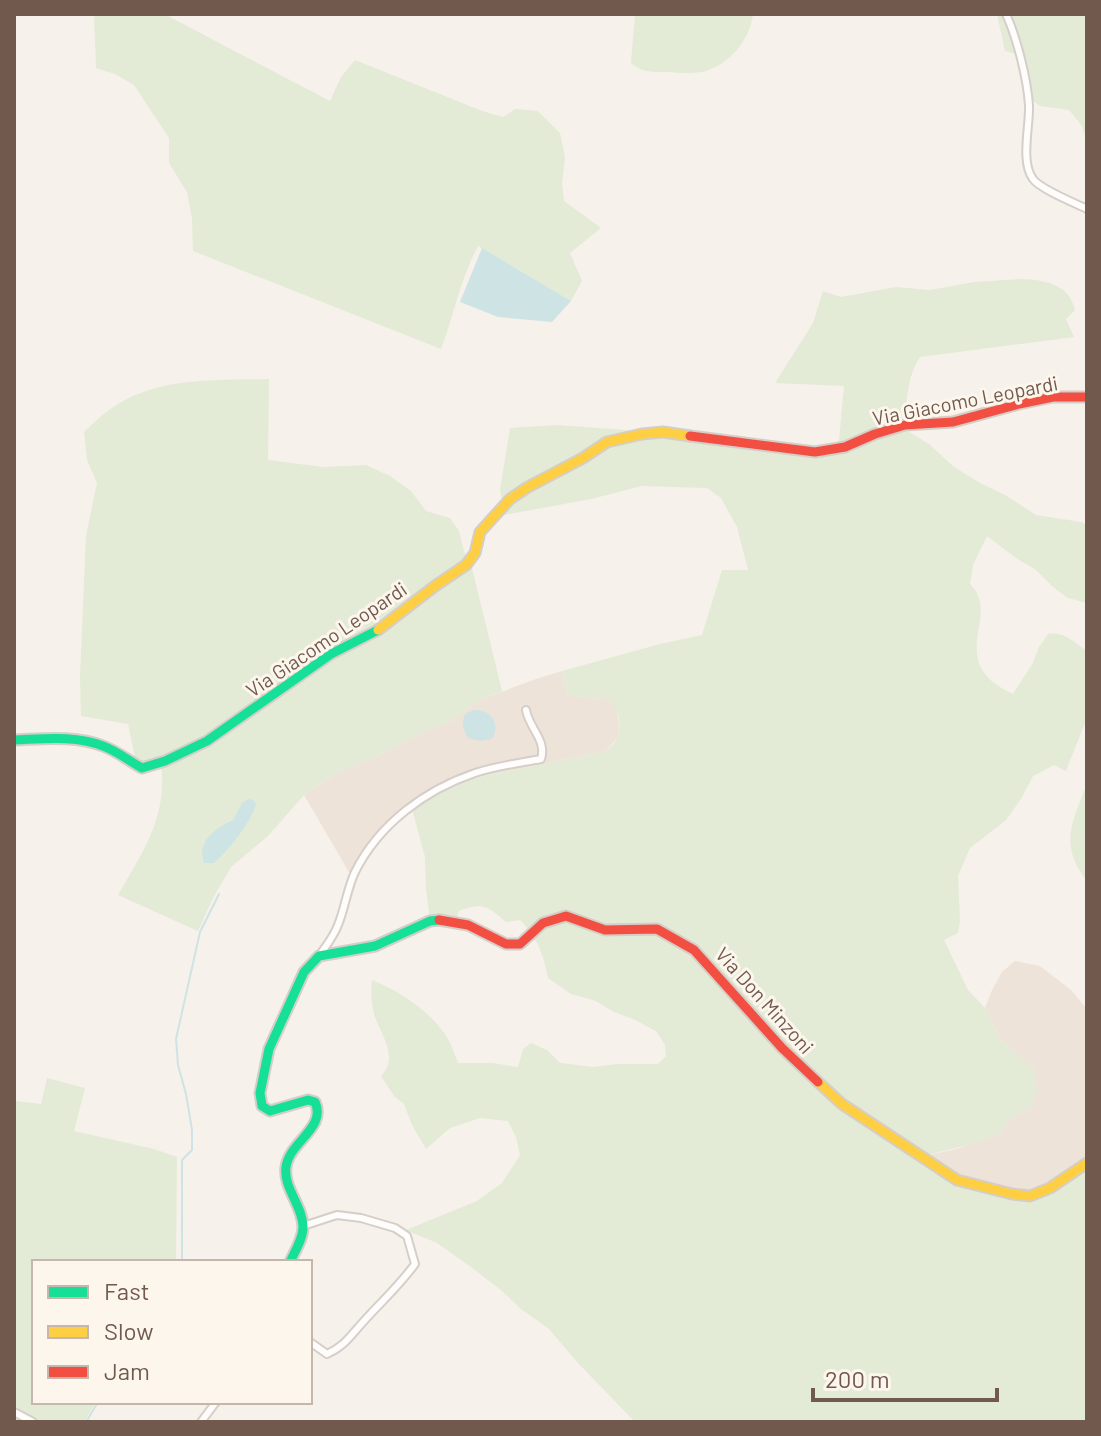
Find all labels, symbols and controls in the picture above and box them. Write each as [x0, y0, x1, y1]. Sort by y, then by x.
street label: Via Giacomo Leopardi [870, 370, 1060, 430]
street label: Via Giacomo Leopardi [241, 576, 411, 702]
street label: Via Don Minzoni [711, 942, 819, 1058]
legend [32, 1260, 312, 1404]
text: Fast [104, 1276, 149, 1305]
text: Slow [104, 1316, 153, 1345]
scale bar [813, 1352, 997, 1402]
text: Jam [104, 1356, 150, 1385]
text: 200 m [825, 1364, 890, 1393]

